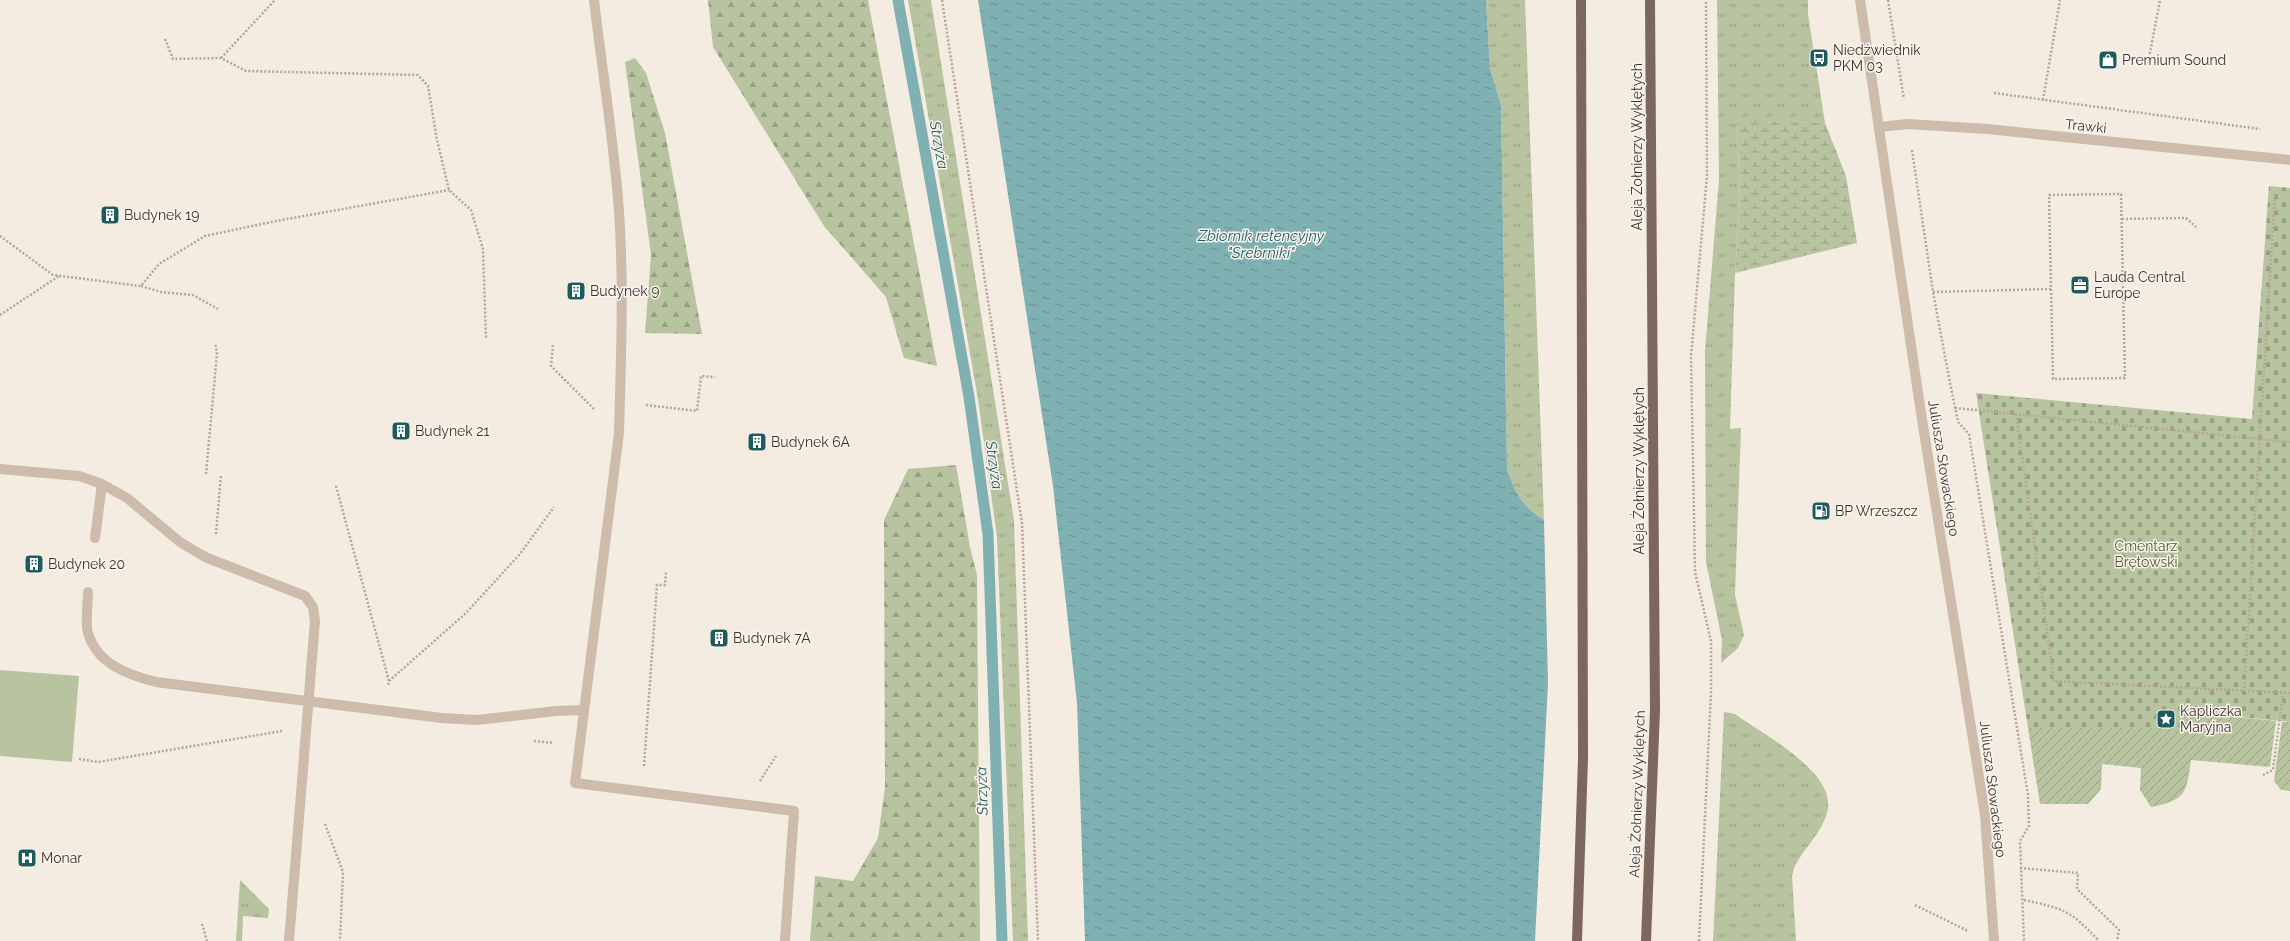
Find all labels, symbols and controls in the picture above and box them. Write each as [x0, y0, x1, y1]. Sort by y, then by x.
place label: Niedźwiednik PKM 03 [1833, 42, 1921, 74]
bus stop icon: Niedźwiednik PKM 03 [1808, 47, 1830, 69]
shop icon: Premium Sound [2097, 49, 2119, 71]
place label: Premium Sound [2122, 52, 2226, 68]
street label: Aleja Żołnierzy Wyklętych [1627, 63, 1645, 231]
street label: Trawki [2065, 116, 2107, 136]
water label: Strzyża [926, 118, 952, 171]
building icon: Budynek 19 [99, 204, 121, 226]
place label: Budynek 19 [124, 207, 200, 223]
water label: Zbiornik retencyjny "Srebrniki" [1197, 227, 1325, 262]
place label: Lauda Central Europe [2094, 269, 2185, 301]
office icon: Lauda Central Europe [2069, 274, 2091, 296]
building icon: Budynek 9 [565, 280, 587, 302]
place label: Budynek 9 [590, 283, 660, 299]
street label: Aleja Żołnierzy Wyklętych [1629, 387, 1647, 555]
street label: Juliusza Słowackiego [1925, 399, 1963, 537]
building icon: Budynek 21 [390, 420, 412, 442]
place label: Budynek 21 [415, 423, 490, 439]
building icon: Budynek 6A [746, 431, 768, 453]
place label: Budynek 6A [771, 434, 851, 450]
water label: Strzyża [982, 439, 1006, 490]
fuel station icon: BP Wrzeszcz [1810, 500, 1832, 522]
place label: BP Wrzeszcz [1835, 503, 1918, 519]
park label: Cmentarz Brętowski [2114, 538, 2178, 570]
building icon: Budynek 20 [23, 553, 45, 575]
place label: Budynek 20 [48, 556, 125, 572]
building icon: Budynek 7A [708, 627, 730, 649]
place label: Budynek 7A [733, 630, 811, 646]
place label: Kapliczka Maryjna [2180, 703, 2242, 735]
place icon: Kapliczka Maryjna [2155, 708, 2177, 730]
street label: Aleja Żołnierzy Wyklętych [1624, 710, 1648, 878]
street label: Juliusza Słowackiego [1977, 720, 2009, 858]
water label: Strzyża [972, 766, 992, 817]
hospital icon: Monar [16, 847, 38, 869]
place label: Monar [41, 850, 82, 866]

